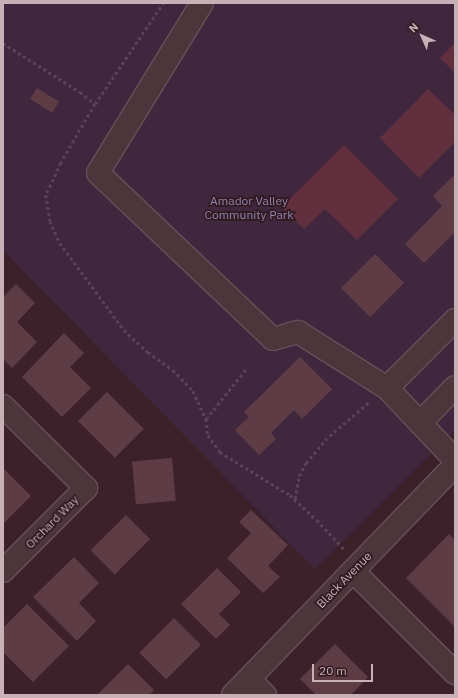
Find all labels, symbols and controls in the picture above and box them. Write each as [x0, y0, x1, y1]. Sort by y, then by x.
north arrow [402, 16, 442, 56]
text: N [406, 20, 421, 35]
park label: Amador Valley Community Park [204, 194, 294, 222]
street label: Orchard Way [22, 492, 82, 552]
street label: Black Avenue [314, 549, 374, 611]
scale bar [314, 656, 375, 682]
text: 20 m [319, 663, 347, 678]

